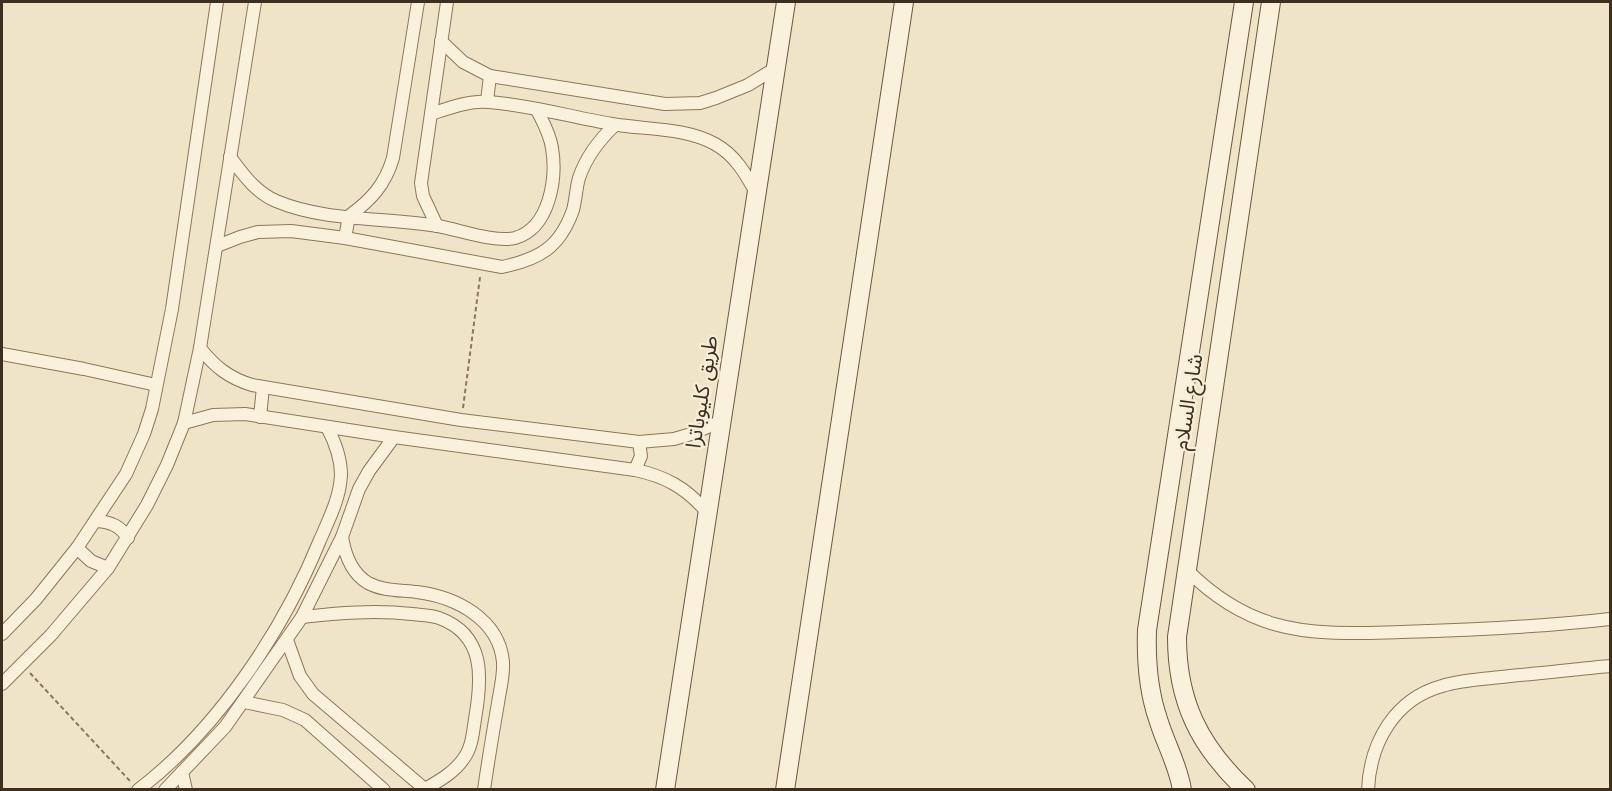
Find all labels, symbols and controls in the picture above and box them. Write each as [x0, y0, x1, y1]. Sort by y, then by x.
street label: طريق كليوباترا [678, 333, 728, 451]
street label: شارع السلام [1166, 351, 1212, 453]

